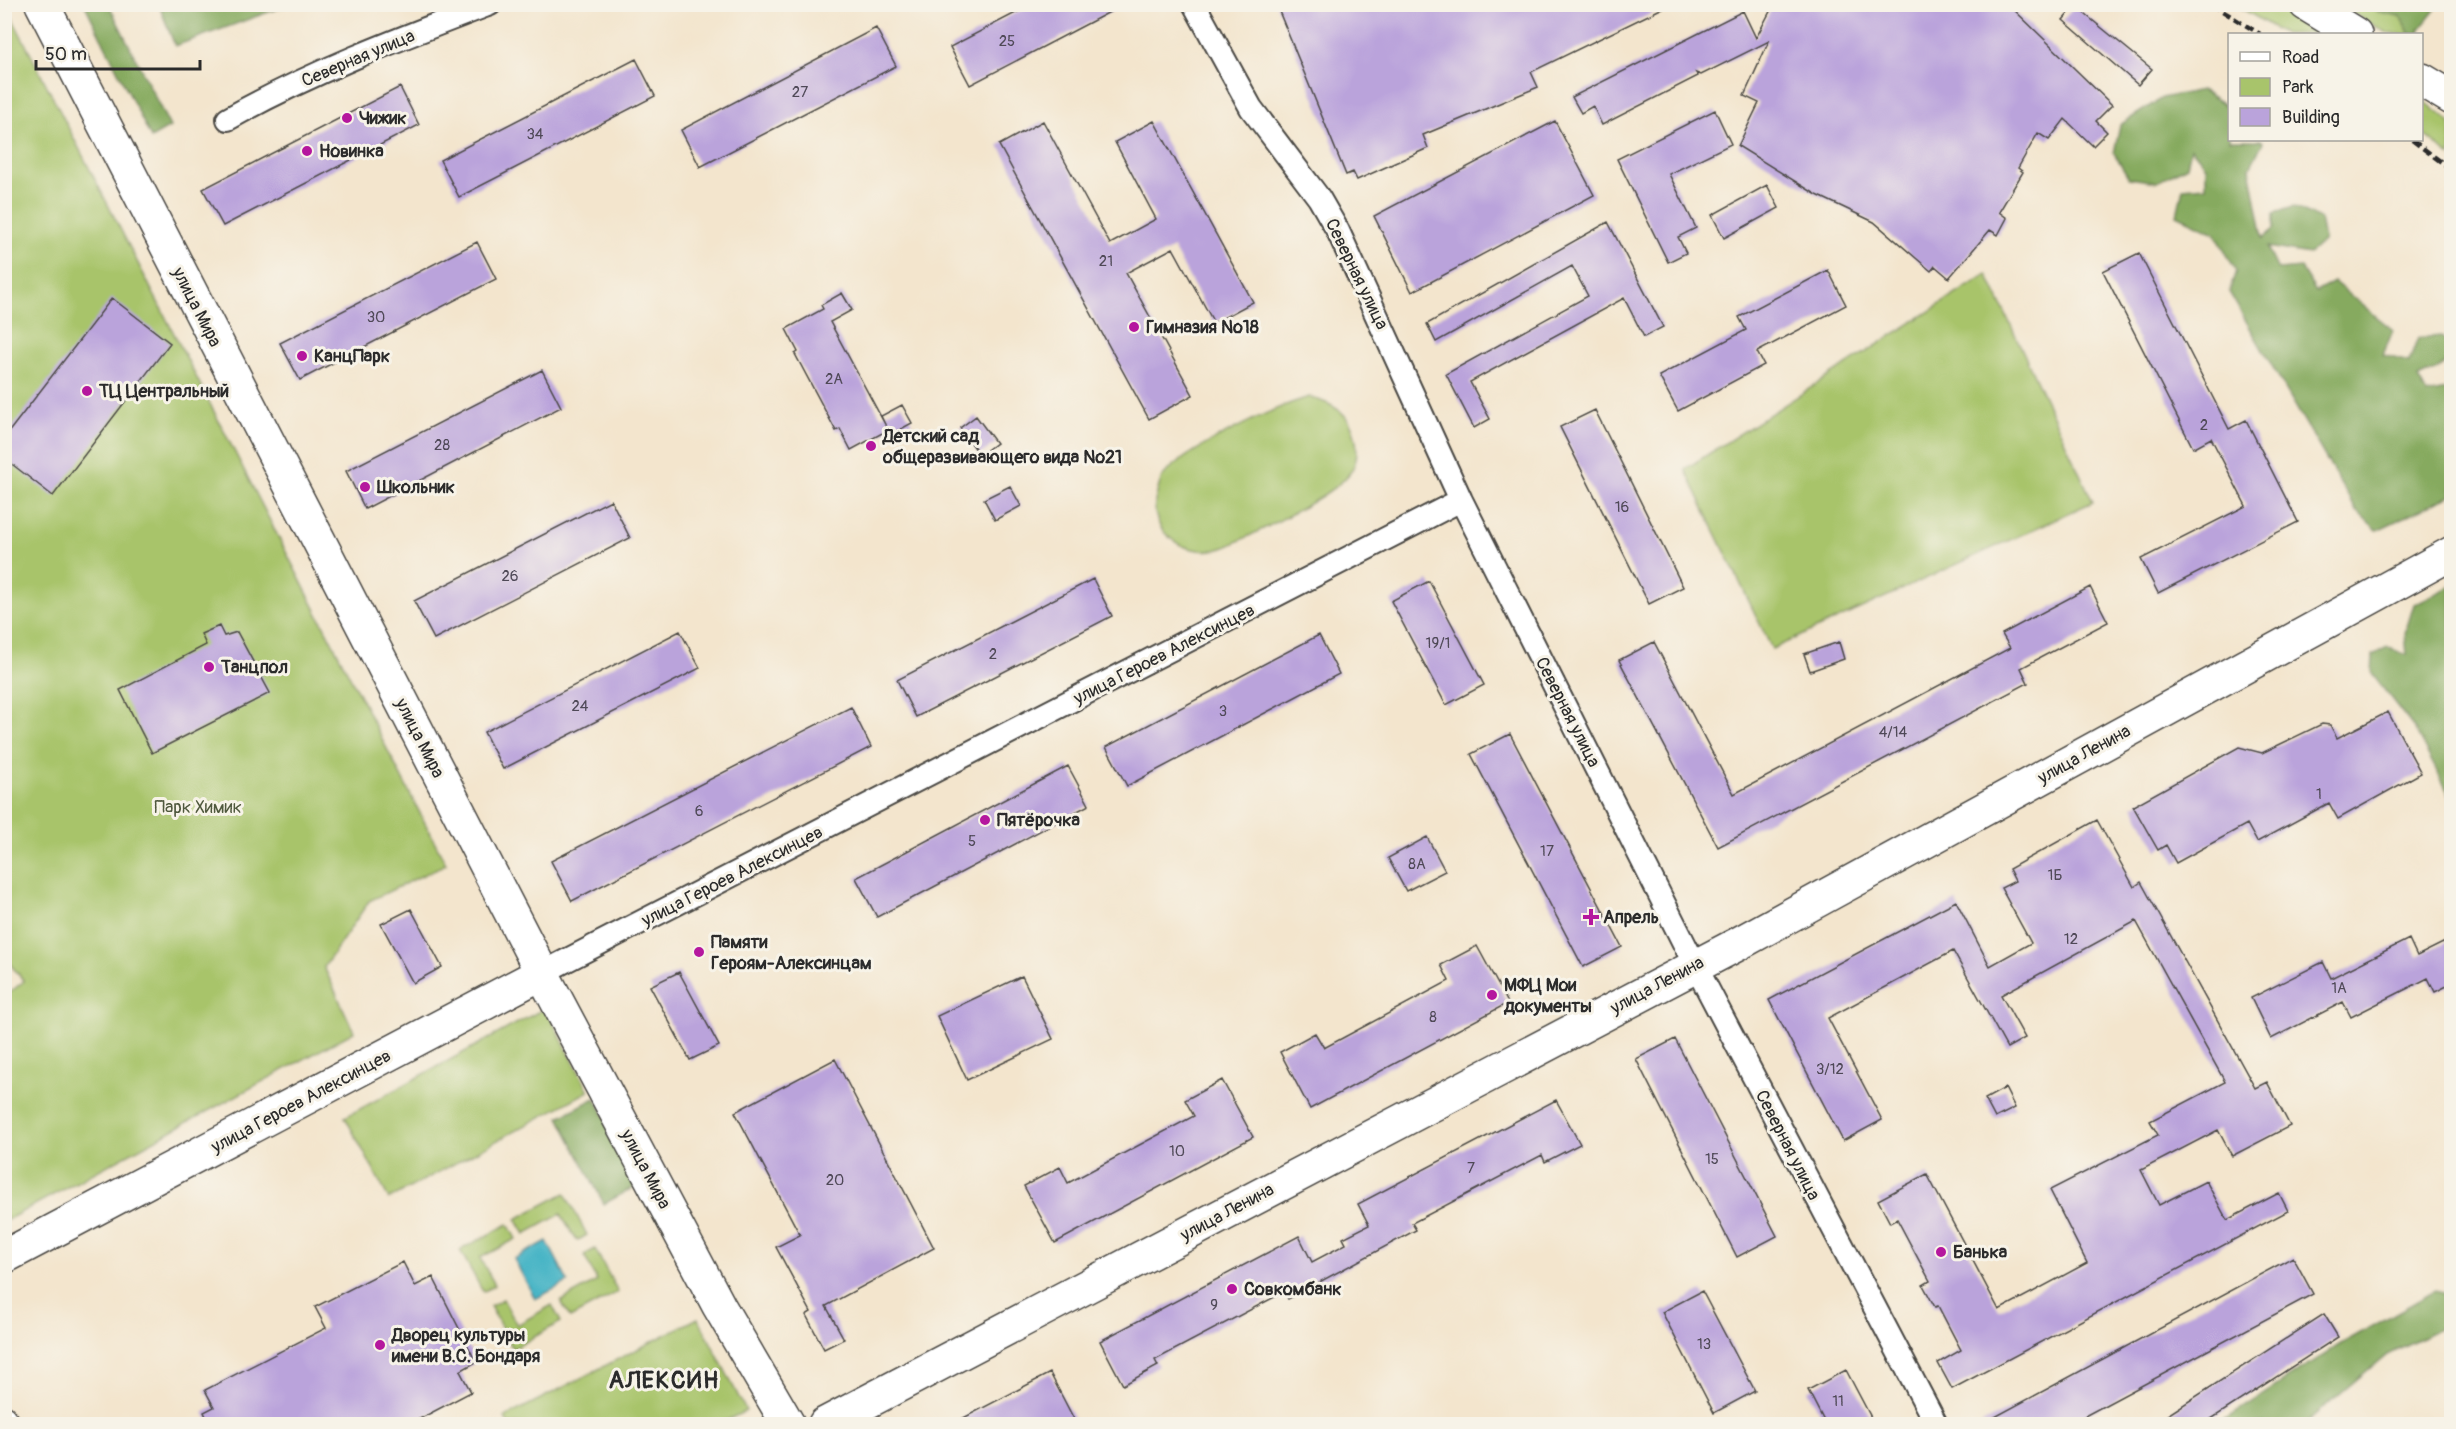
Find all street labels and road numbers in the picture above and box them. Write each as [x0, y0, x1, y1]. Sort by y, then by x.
street label: Северная улица [298, 24, 418, 93]
street label: Северная улица [1320, 215, 1393, 334]
street label: улица Мира [166, 263, 226, 351]
street label: улица Героев Алексинцев [1069, 599, 1259, 711]
street label: Северная улица [1530, 653, 1605, 771]
street label: улица Мира [389, 694, 449, 782]
street label: улица Ленина [2033, 719, 2135, 790]
street label: улица Героев Алексинцев [637, 821, 827, 933]
street label: улица Ленина [1606, 951, 1708, 1020]
street label: улица Героев Алексинцев [206, 1044, 395, 1159]
street label: Северная улица [1750, 1086, 1825, 1204]
street label: улица Мира [615, 1125, 676, 1213]
street label: улица Ленина [1176, 1178, 1278, 1247]

